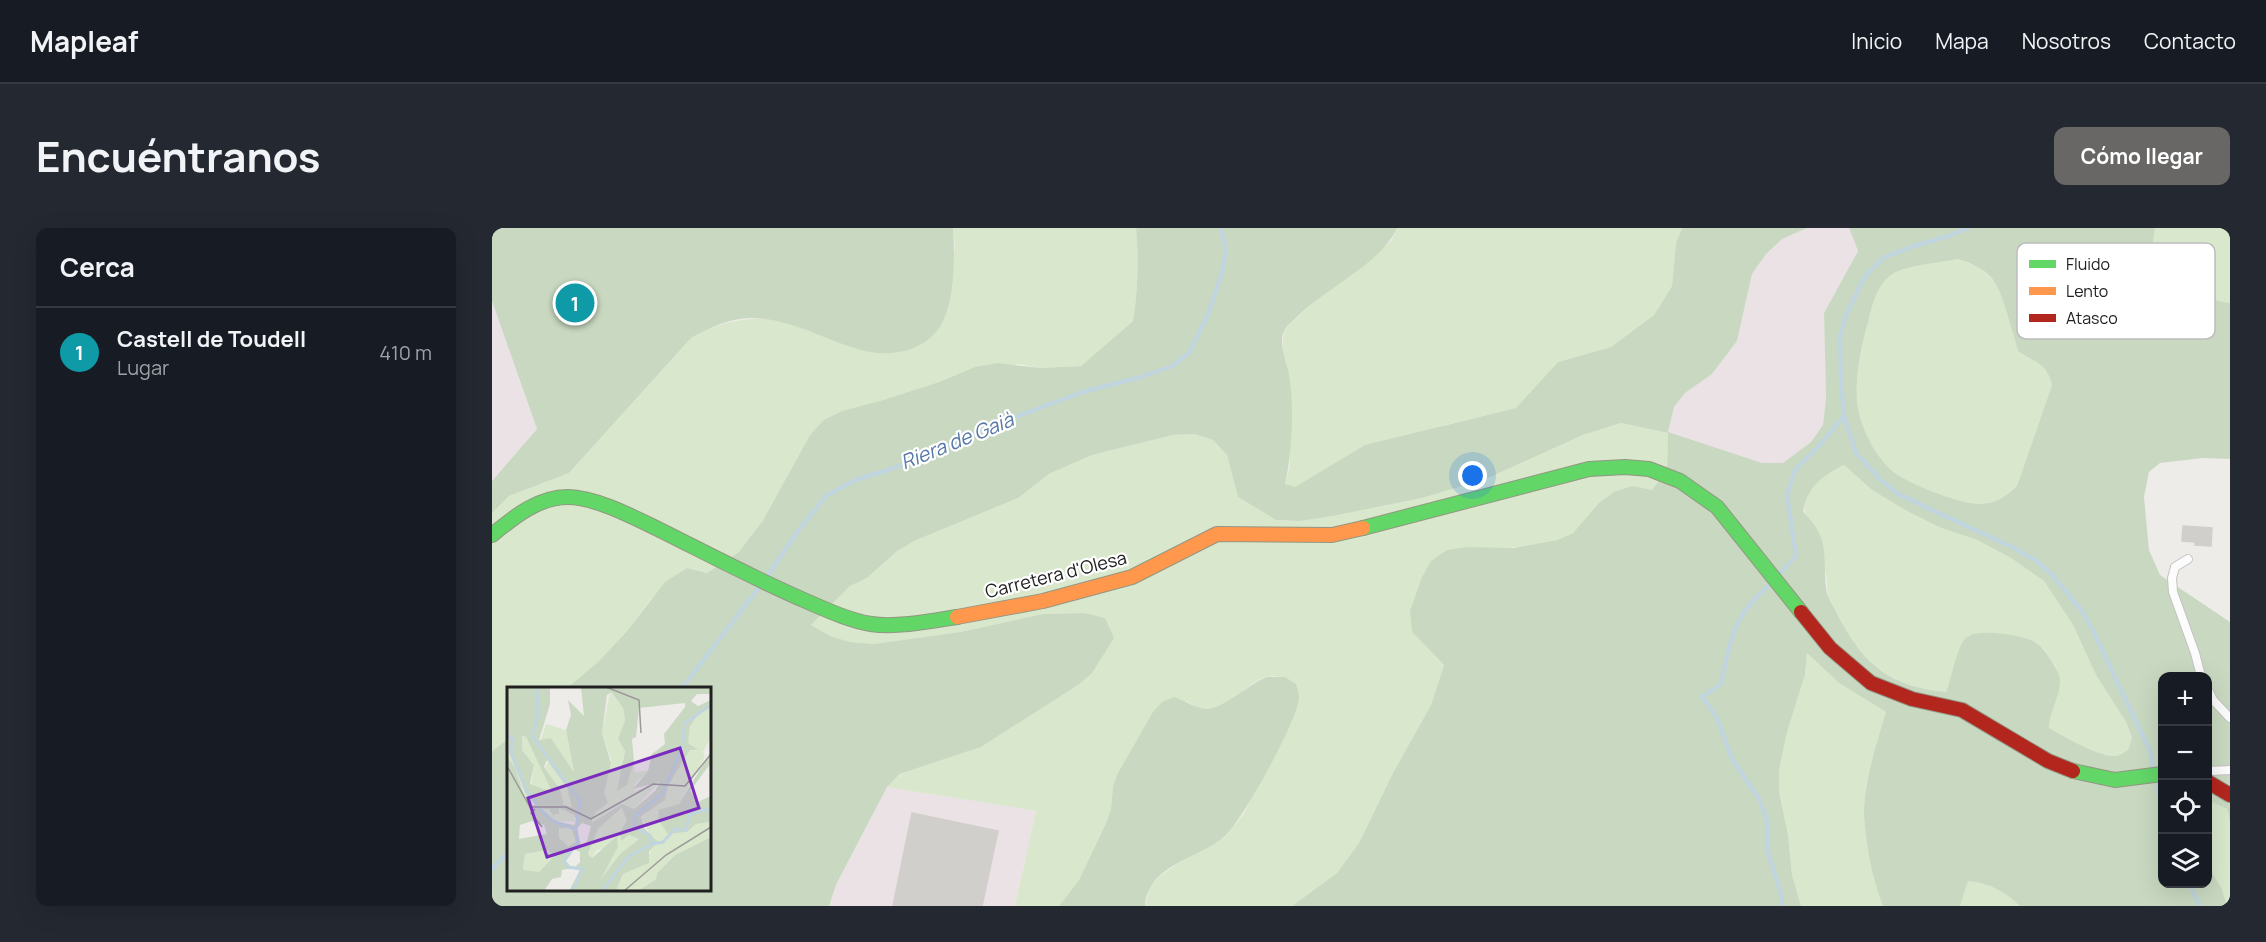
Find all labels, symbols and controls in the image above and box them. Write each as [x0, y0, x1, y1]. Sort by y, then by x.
text: Mapleaf [30, 22, 138, 60]
text: Inicio [1851, 27, 1902, 55]
text: Mapa [1935, 27, 1989, 55]
text: Nosotros [2022, 27, 2111, 55]
text: Contacto [2144, 27, 2236, 55]
text: Encuéntranos [36, 127, 321, 185]
button: Cómo llegar [2054, 127, 2230, 185]
legend [2017, 243, 2215, 339]
text: Cerca [60, 249, 135, 285]
text: Fluido [2066, 253, 2110, 275]
pin: 1 [556, 280, 595, 326]
text: Lento [2066, 280, 2108, 302]
text: Atasco [2066, 307, 2118, 329]
text: Castell de Toudell [117, 324, 306, 354]
text: 1 [75, 339, 84, 366]
text: 410 m [379, 339, 432, 366]
text: Lugar [117, 354, 169, 381]
water label: Riera de Gaià [896, 405, 1018, 475]
your location [1458, 461, 1487, 490]
street label: Carretera d'Olesa [983, 545, 1129, 603]
map controls [2158, 672, 2212, 888]
button: + [2158, 672, 2212, 726]
inset map [507, 687, 711, 891]
button: − [2158, 726, 2212, 780]
button: locate [2158, 780, 2212, 834]
button: layers [2158, 834, 2212, 888]

